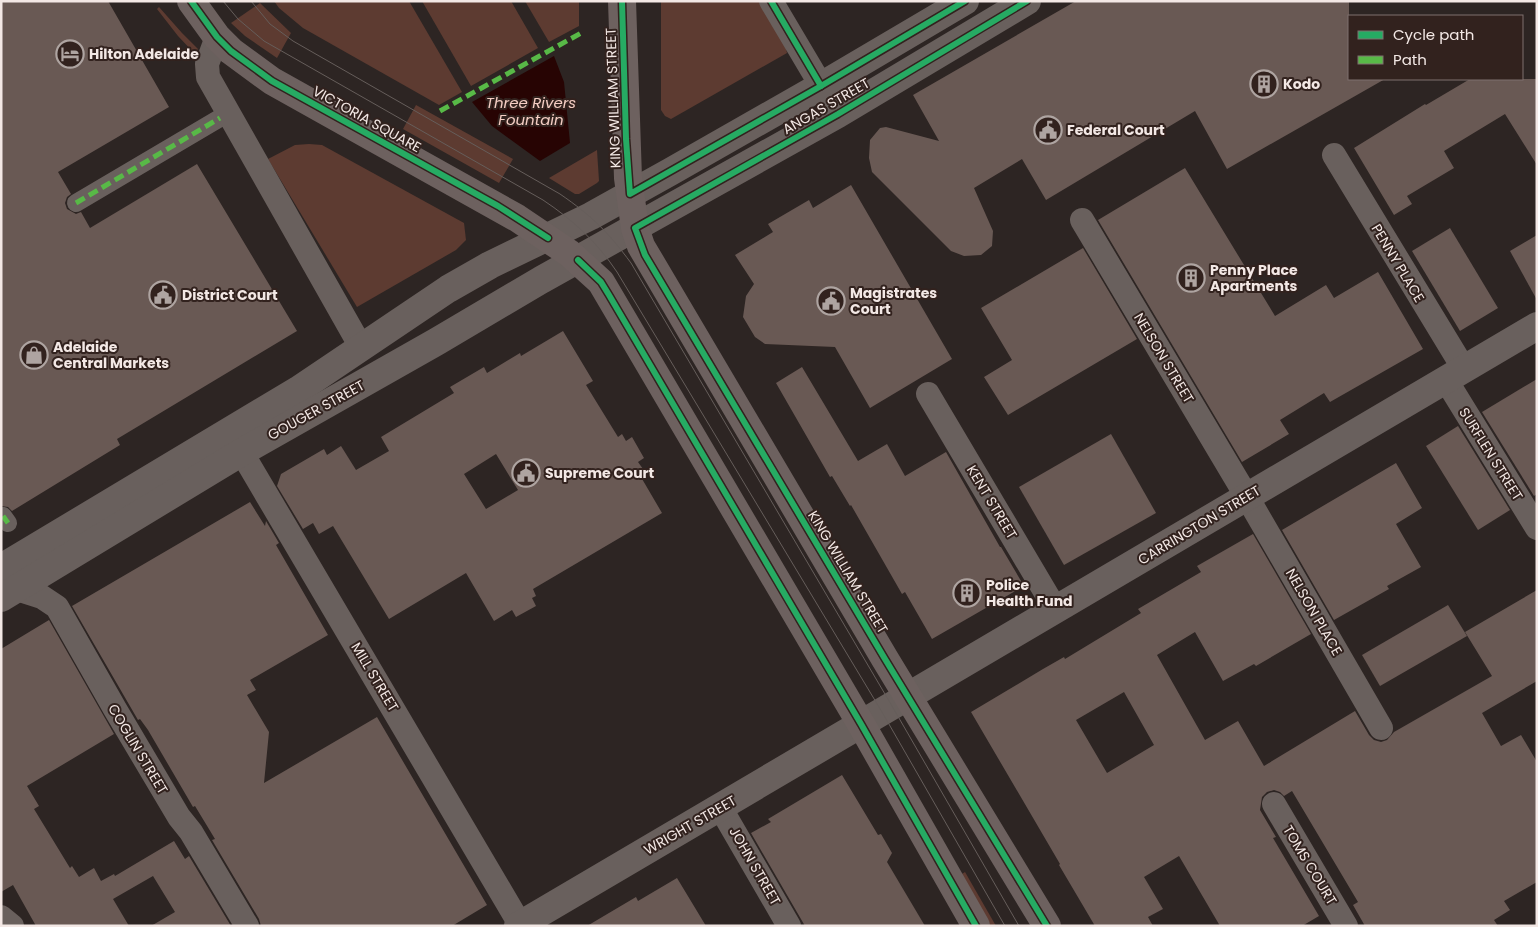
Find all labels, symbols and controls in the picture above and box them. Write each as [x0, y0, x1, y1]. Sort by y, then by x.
legend [1348, 15, 1523, 80]
text: Cycle path [1393, 24, 1474, 45]
street label: KING WILLIAM STREET [601, 27, 625, 169]
hotel icon: Hilton Adelaide [55, 39, 85, 69]
place label: Hilton Adelaide [89, 44, 199, 64]
text: Path [1393, 49, 1427, 70]
building icon: Kodo [1249, 69, 1279, 99]
street label: ANGAS STREET [779, 73, 874, 139]
place label: Kodo [1283, 74, 1320, 94]
street label: VICTORIA SQUARE [309, 81, 425, 157]
water label: Three Rivers Fountain [486, 92, 576, 130]
public building icon: Federal Court [1033, 115, 1063, 145]
place label: Federal Court [1067, 120, 1165, 140]
street label: PENNY PLACE [1367, 220, 1429, 306]
place label: Penny Place Apartments [1210, 260, 1298, 296]
building icon: Penny Place Apartments [1176, 263, 1206, 293]
public building icon: District Court [148, 280, 178, 310]
place label: Magistrates Court [850, 283, 937, 319]
place label: District Court [182, 285, 278, 305]
public building icon: Magistrates Court [816, 286, 846, 316]
street label: NELSON STREET [1129, 309, 1199, 407]
place label: Adelaide Central Markets [53, 337, 169, 373]
shop icon: Adelaide Central Markets [19, 340, 49, 370]
street label: GOUGER STREET [264, 375, 368, 445]
street label: SURFLEN STREET [1454, 404, 1528, 505]
public building icon: Supreme Court [511, 458, 541, 488]
street label: KENT STREET [962, 461, 1022, 543]
place label: Supreme Court [545, 463, 655, 483]
street label: CARRINGTON STREET [1134, 480, 1264, 570]
street label: KING WILLIAM STREET [803, 507, 893, 638]
street label: NELSON PLACE [1281, 565, 1347, 659]
place label: Police Health Fund [986, 575, 1073, 611]
building icon: Police Health Fund [952, 578, 982, 608]
street label: MILL STREET [346, 639, 404, 716]
street label: COGLIN STREET [103, 700, 173, 798]
street label: WRIGHT STREET [640, 790, 740, 860]
street label: TOMS COURT [1278, 821, 1342, 909]
street label: JOHN STREET [724, 823, 786, 909]

